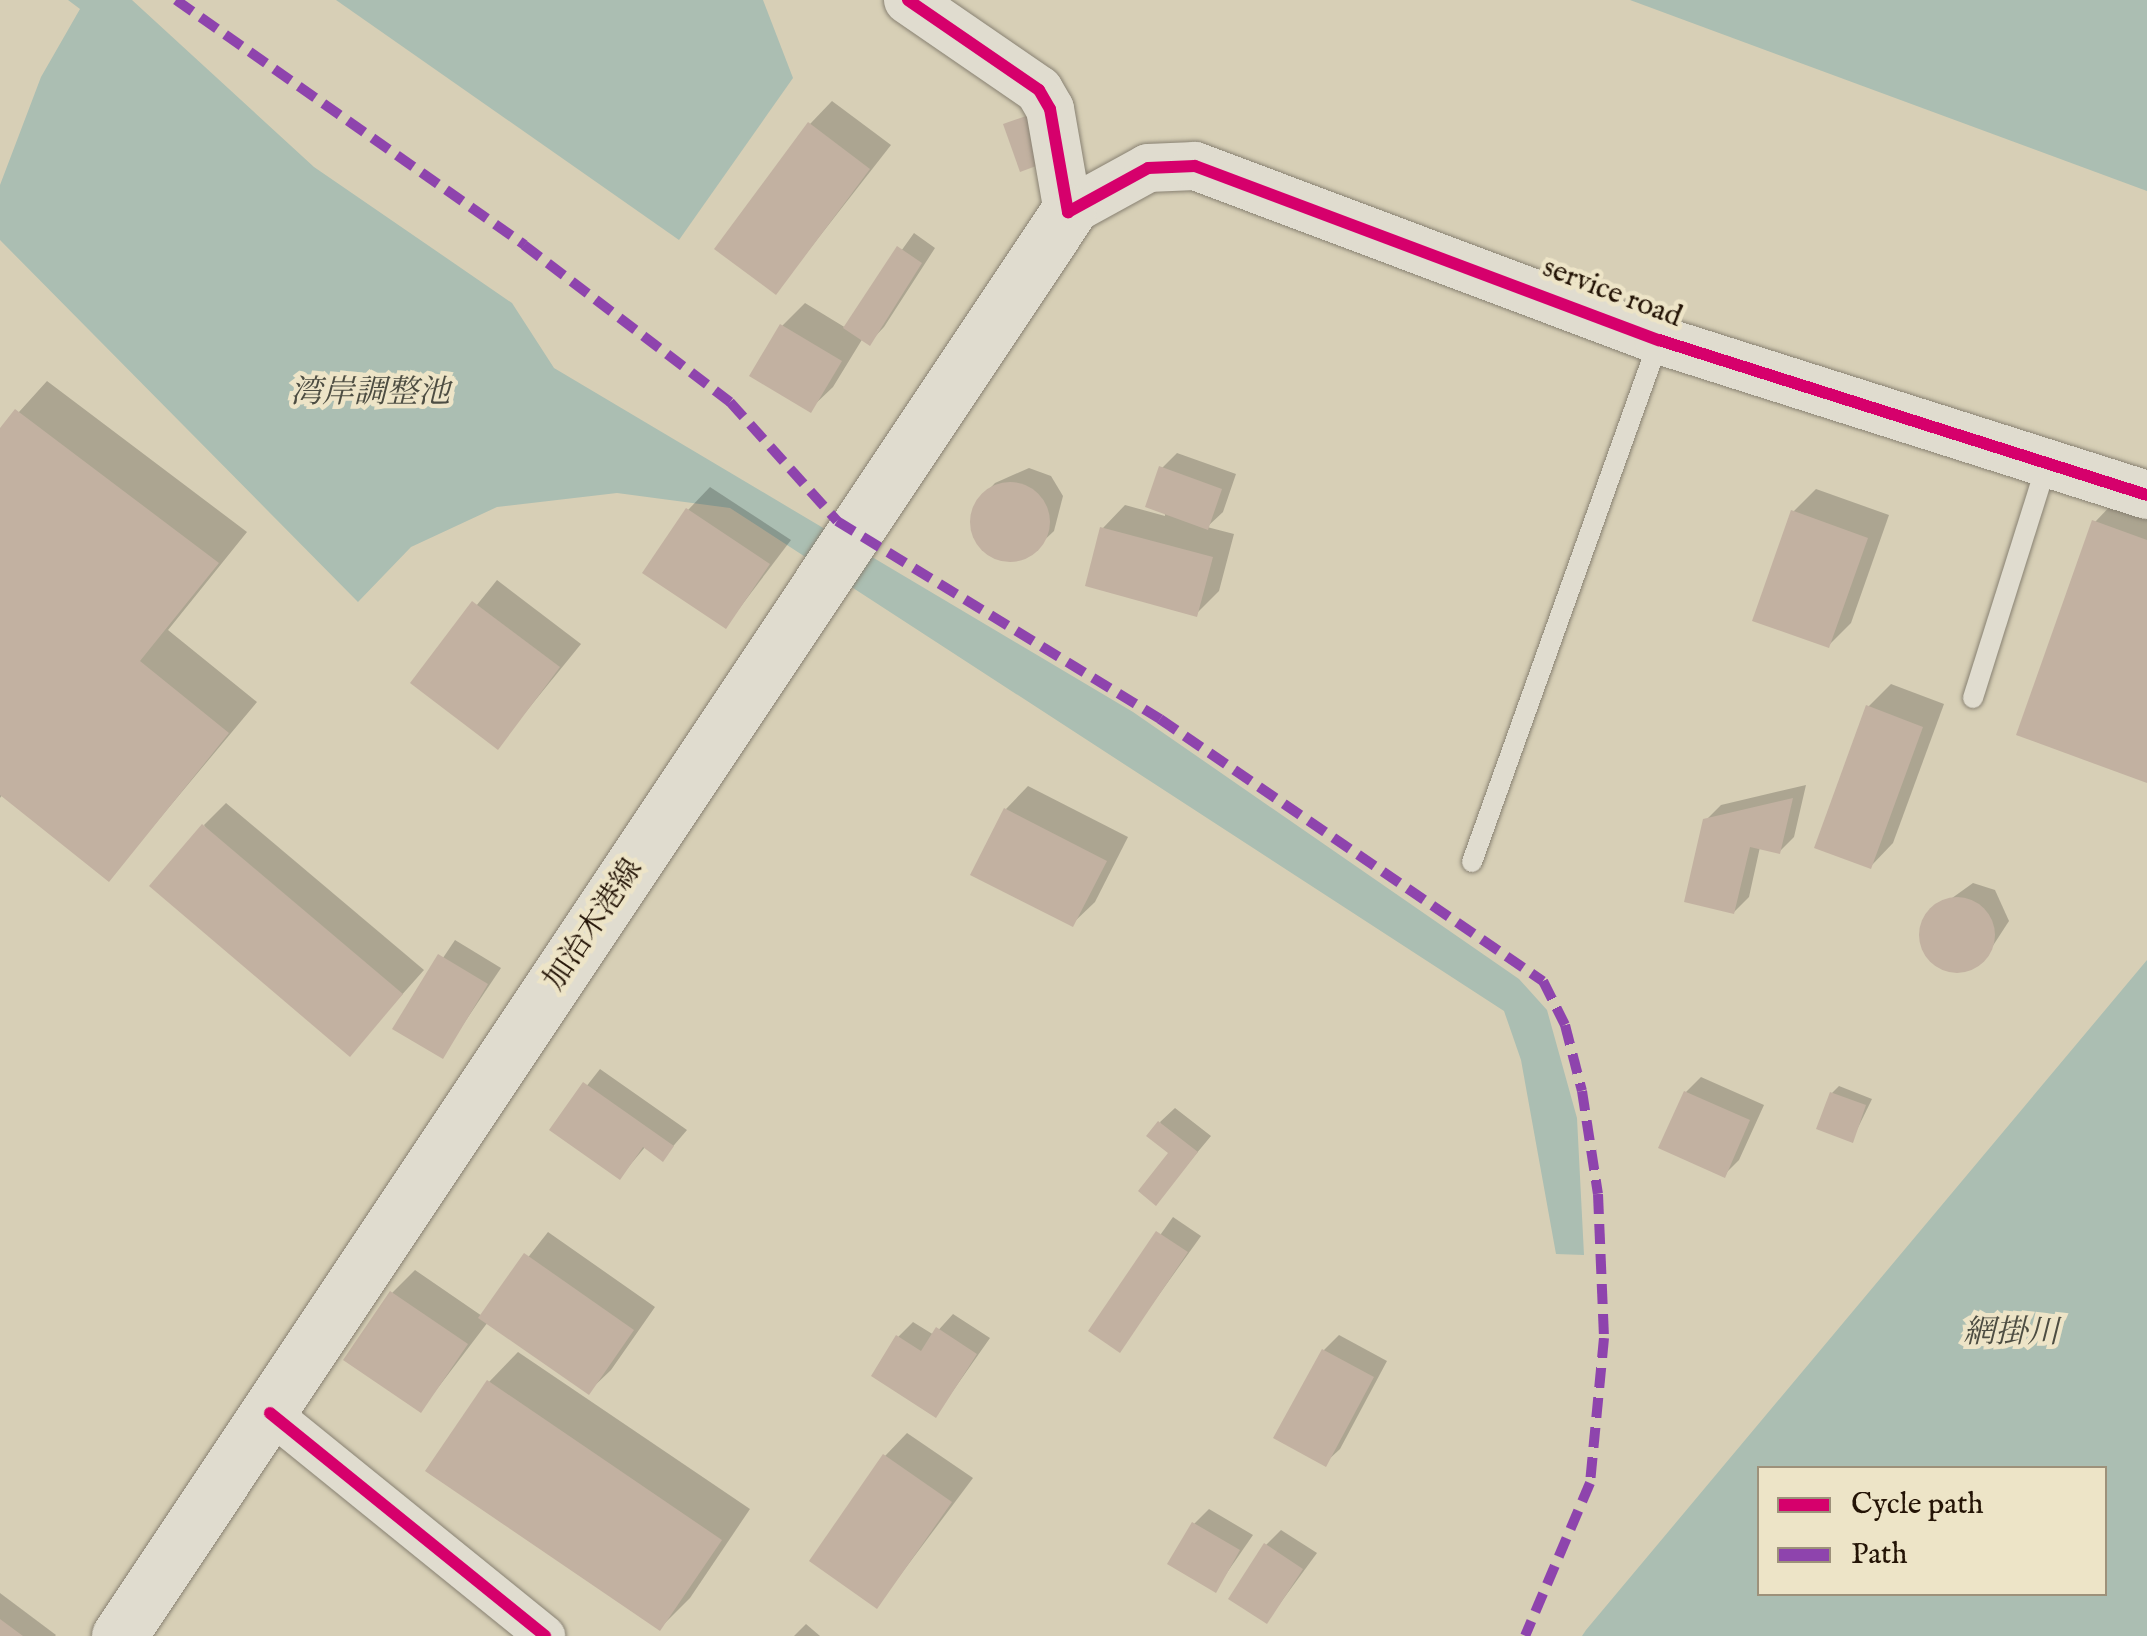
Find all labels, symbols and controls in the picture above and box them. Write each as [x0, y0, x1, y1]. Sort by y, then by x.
street label: service road [1537, 250, 1687, 336]
water label: 湾岸調整池 [290, 375, 450, 413]
street label: 加治木港線 [537, 853, 651, 997]
water label: 網掛川 [1963, 1315, 2059, 1353]
legend [1757, 1466, 2107, 1596]
text: Cycle path [1851, 1486, 1984, 1524]
text: Path [1851, 1536, 1907, 1574]

